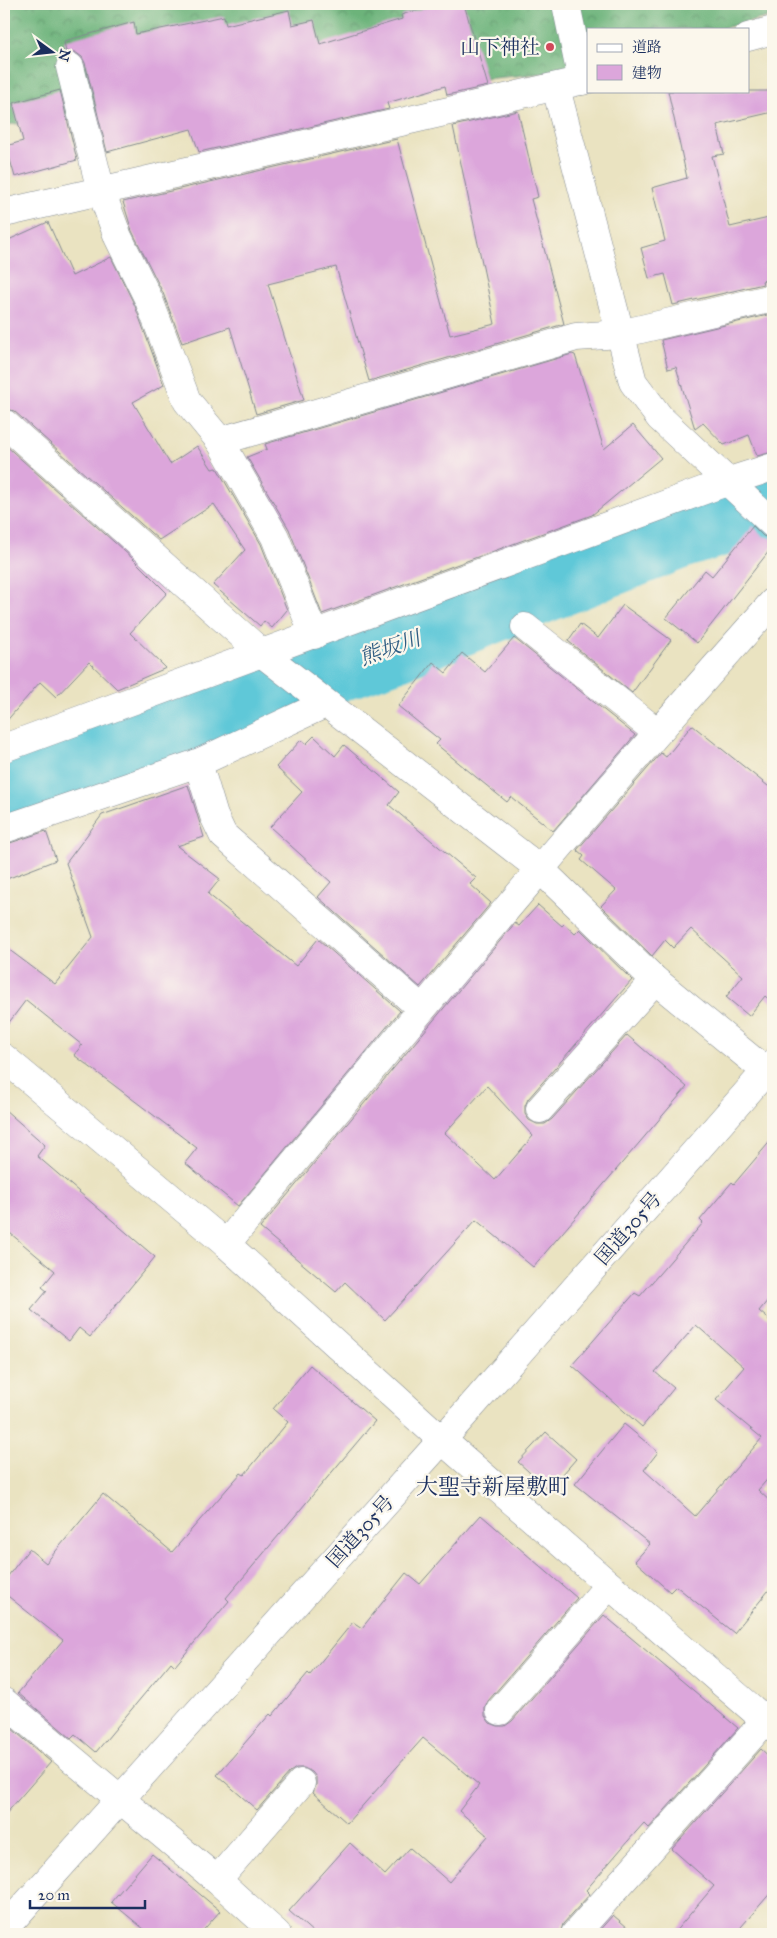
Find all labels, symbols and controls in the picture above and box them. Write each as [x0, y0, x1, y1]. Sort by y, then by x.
north arrow [28, 28, 78, 78]
legend [587, 28, 750, 92]
place label: 山下神社 [460, 35, 540, 59]
text: 道路 [632, 38, 662, 56]
marker: 山下神社 [544, 41, 556, 53]
text: N [54, 47, 74, 63]
text: 建物 [632, 64, 662, 82]
water label: 熊坂川 [356, 624, 426, 671]
street label: 国道305号 [590, 1187, 666, 1269]
district label: 大聖寺新屋敷町 [416, 1473, 570, 1500]
street label: 国道305号 [321, 1490, 399, 1572]
scale bar [30, 1878, 145, 1910]
text: 20 m [38, 1886, 70, 1904]

